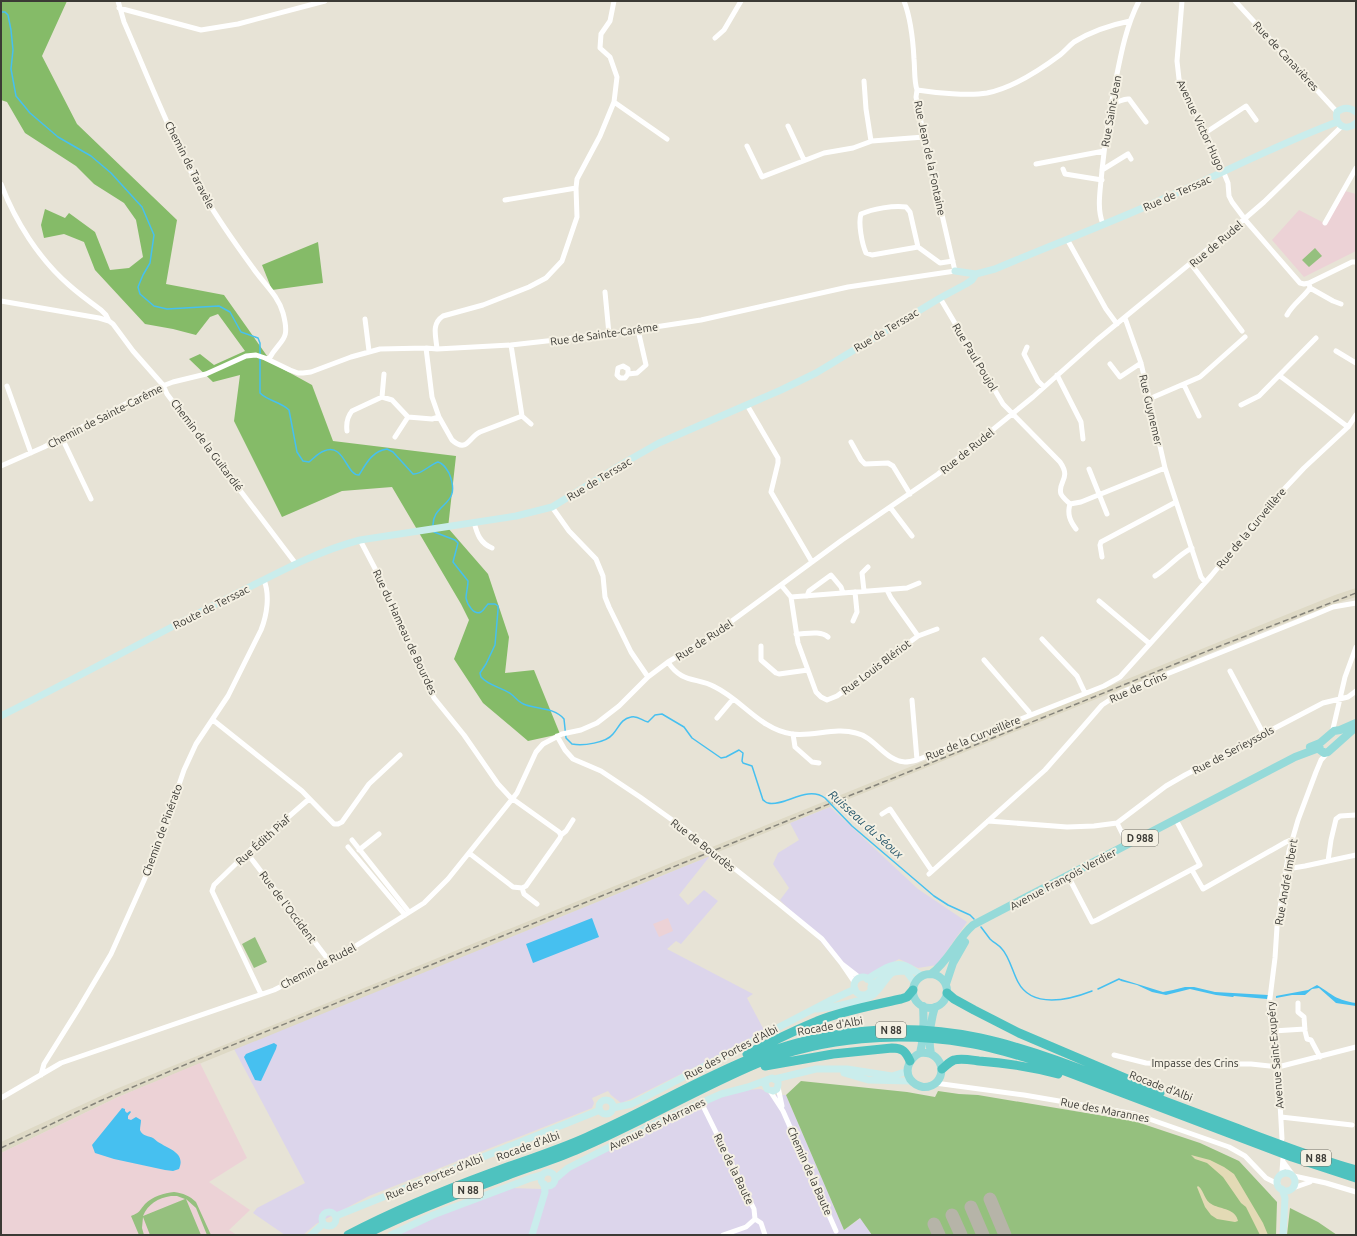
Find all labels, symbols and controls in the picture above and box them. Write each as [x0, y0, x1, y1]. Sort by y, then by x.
street label: Rue de Canavières [1251, 19, 1321, 93]
street label: Rue Saint-Jean [1099, 74, 1123, 148]
street label: Avenue Victor Hugo [1175, 78, 1227, 172]
street label: Rue Jean de la Fontaine [912, 99, 948, 217]
street label: Chemin de Taravèle [163, 119, 217, 211]
street label: Rue de Terssac [1141, 173, 1213, 213]
street label: Rue de Rudel [1187, 218, 1245, 270]
street label: Rue de Terssac [852, 306, 920, 354]
street label: Rue de Sainte-Carême [549, 320, 659, 348]
street label: Rue Paul Poujol [950, 321, 1000, 393]
street label: Rue Guynemer [1137, 373, 1165, 448]
street label: Chemin de Sainte-Carême [46, 382, 164, 450]
street label: Chemin de la Guitardié [169, 397, 245, 493]
street label: Rue de Rudel [938, 426, 996, 476]
street label: Rue de Terssac [565, 455, 633, 503]
street label: Rue de la Curveillère [1214, 485, 1288, 571]
street label: Rue du Hameau de Bourdes [371, 568, 439, 697]
street label: Route de Terssac [171, 583, 251, 631]
street label: Rue de Rudel [673, 617, 735, 663]
street label: Rue Louis Blériot [839, 637, 914, 697]
street label: Rue de Crins [1108, 669, 1169, 705]
street label: Rue de la Curveillère [924, 713, 1022, 763]
street label: Rue de Serieyssols [1190, 723, 1276, 777]
street label: Chemin de Pinérato [140, 782, 184, 878]
water label: Ruisseau du Séoux [826, 787, 906, 861]
street label: Rue Édith Piaf [233, 811, 293, 868]
street label: Rue de Bourdès [669, 816, 738, 874]
road number: D 988 [1122, 830, 1158, 846]
street label: Rue André Imbert [1272, 837, 1300, 926]
street label: Avenue François Verdier [1008, 845, 1119, 912]
street label: Rue de l'Occident [257, 869, 319, 946]
street label: Chemin de Rudel [278, 941, 358, 991]
street label: Avenue Saint-Exupéry [1264, 1000, 1286, 1109]
street label: Rocade d'Albi [796, 1014, 864, 1038]
street label: Rue des Portes d'Albi [682, 1022, 780, 1082]
road number: N 88 [876, 1022, 906, 1038]
street label: Impasse des Crins [1152, 1057, 1239, 1069]
street label: Rocade d'Albi [1128, 1068, 1194, 1104]
street label: Avenue des Marranes [607, 1095, 707, 1153]
street label: Rue des Marannes [1060, 1096, 1151, 1125]
street label: Chemin de la Baute [785, 1125, 835, 1217]
street label: Rocade d'Albi [495, 1129, 561, 1163]
street label: Rue de la Baute [712, 1132, 756, 1206]
road number: N 88 [1301, 1150, 1331, 1166]
street label: Rue des Portes d'Albi [384, 1152, 484, 1202]
road number: N 88 [453, 1182, 483, 1198]

